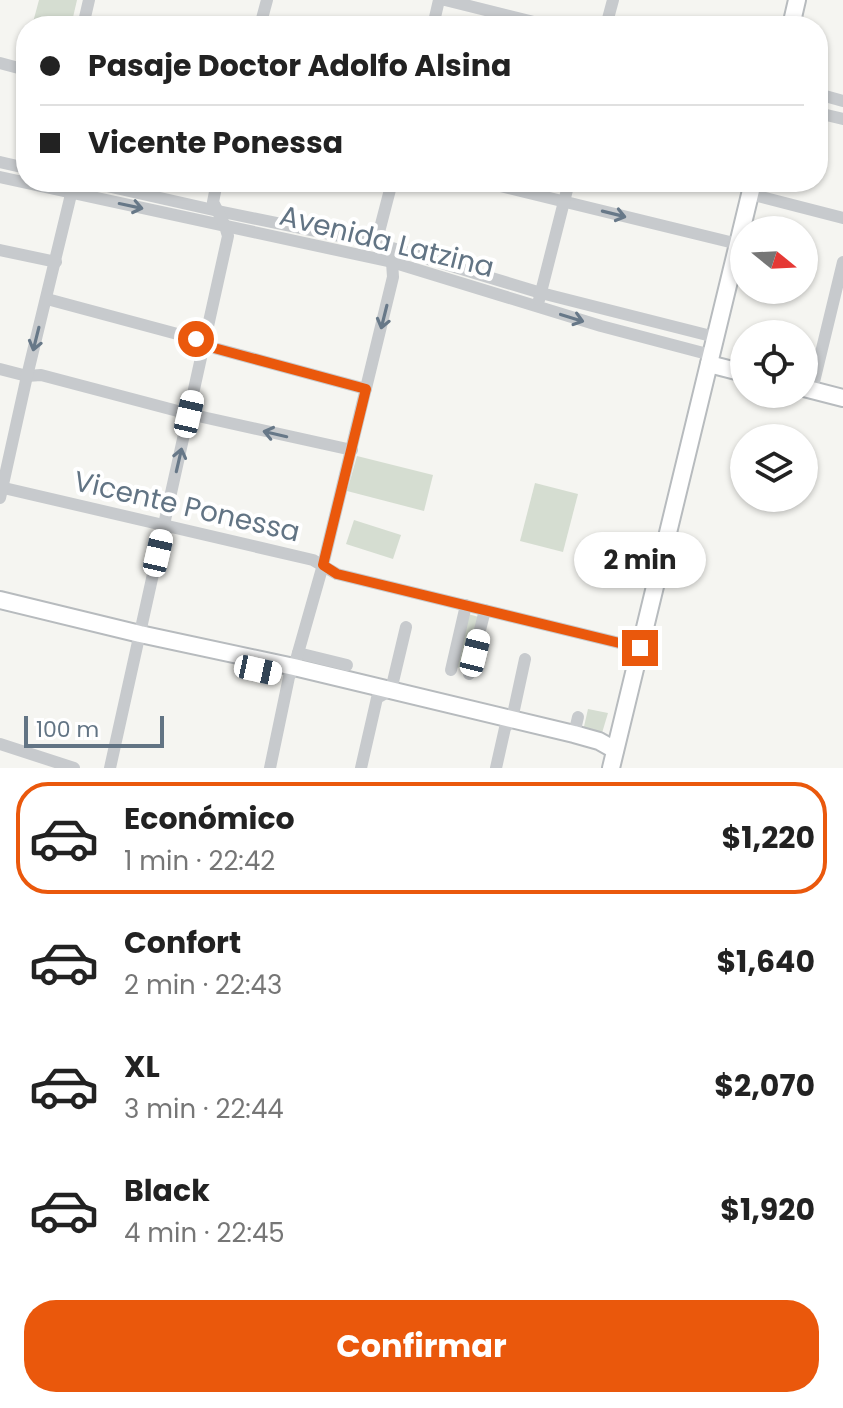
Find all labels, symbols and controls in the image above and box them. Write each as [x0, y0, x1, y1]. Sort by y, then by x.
text: Pasaje Doctor Adolfo Alsina [88, 44, 511, 87]
text: Vicente Ponessa [88, 121, 343, 164]
street label: Avenida Latzina [276, 196, 498, 287]
one-way arrow [117, 199, 143, 214]
one-way arrow [601, 207, 626, 222]
north arrow [730, 216, 818, 304]
map controls [730, 216, 818, 512]
one-way arrow [375, 303, 390, 329]
one-way arrow [560, 311, 585, 326]
button: locate [730, 320, 818, 408]
route start [178, 321, 214, 357]
one-way arrow [28, 326, 43, 352]
car [172, 388, 206, 440]
button: layers [730, 424, 818, 512]
one-way arrow [263, 426, 289, 441]
one-way arrow [172, 447, 187, 473]
street label: Vicente Ponessa [70, 462, 304, 551]
car [141, 527, 175, 579]
callout: 2 min [574, 532, 706, 588]
text: 2 min [603, 542, 677, 578]
car [458, 627, 492, 679]
route end [622, 630, 658, 666]
car [232, 653, 284, 687]
scale bar [24, 712, 164, 748]
text: 100 m [36, 714, 99, 745]
text: Económico [124, 797, 295, 840]
icon: car [28, 802, 100, 874]
text: $1,220 [722, 816, 815, 859]
text: 1 min · 22:42 [124, 843, 275, 879]
text: Confort [124, 921, 241, 964]
icon: car [28, 926, 100, 998]
text: $1,640 [716, 940, 815, 983]
text: 2 min · 22:43 [124, 967, 282, 1003]
text: XL [124, 1045, 160, 1088]
icon: car [28, 1050, 100, 1122]
text: $2,070 [714, 1064, 815, 1107]
text: 3 min · 22:44 [124, 1091, 284, 1127]
text: Black [124, 1169, 210, 1212]
icon: car [28, 1174, 100, 1246]
text: $1,920 [720, 1188, 815, 1231]
text: 4 min · 22:45 [124, 1215, 285, 1251]
button: Confirmar [24, 1300, 819, 1392]

